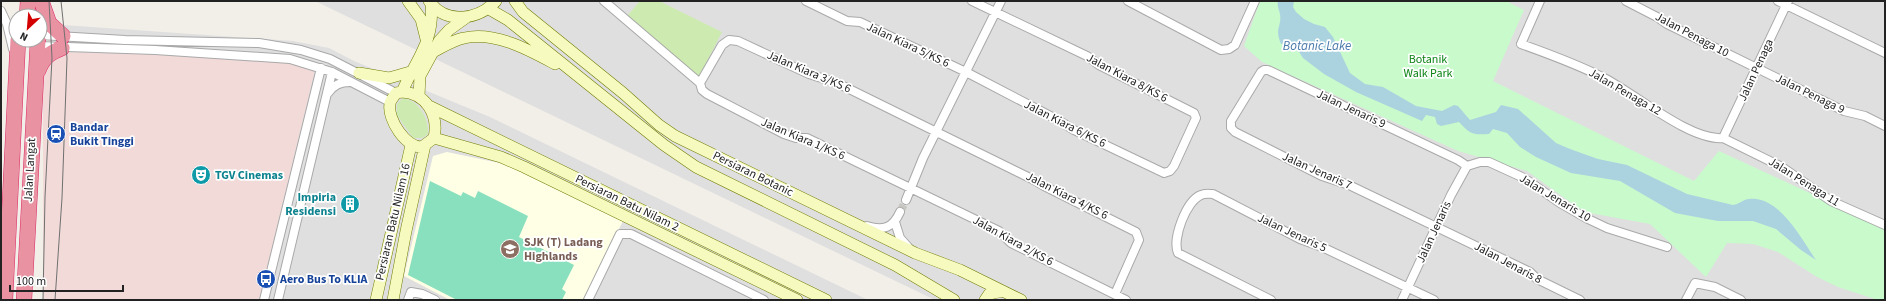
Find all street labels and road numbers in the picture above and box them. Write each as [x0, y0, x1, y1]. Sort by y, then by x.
street label: Jalan Penaga 10 [1652, 8, 1732, 62]
street label: Jalan Kiara 5/KS 6 [864, 18, 952, 72]
street label: Jalan Penaga [1734, 36, 1778, 104]
street label: Jalan Kiara 3/KS 6 [764, 47, 854, 97]
street label: Jalan Kiara 8/KS 6 [1083, 49, 1171, 107]
street label: Jalan Penaga 12 [1586, 64, 1664, 120]
street label: Jalan Penaga 9 [1772, 70, 1848, 118]
street label: Jalan Jenaris 9 [1314, 86, 1388, 132]
street label: Jalan Kiara 6/KS 6 [1021, 96, 1109, 152]
street label: Jalan Kiara 1/KS 6 [758, 114, 848, 164]
street label: Jalan Langat [20, 138, 40, 202]
street label: Persiaran Botanic [710, 147, 797, 201]
street label: Jalan Jenaris 7 [1279, 148, 1355, 194]
street label: Jalan Penaga 11 [1765, 153, 1843, 211]
street label: Persiaran Batu Nilam 16 [371, 162, 415, 282]
street label: Jalan Kiara 4/KS 6 [1023, 168, 1111, 224]
street label: Persiaran Batu Nilam 2 [572, 170, 682, 236]
street label: Jalan Jenaris 10 [1516, 170, 1594, 226]
street label: Jalan Jenaris [1412, 198, 1456, 266]
street label: Jalan Jenaris 5 [1255, 210, 1329, 256]
street label: Jalan Kiara 2/KS 6 [970, 212, 1056, 270]
street label: Jalan Jenaris 8 [1471, 238, 1545, 288]

